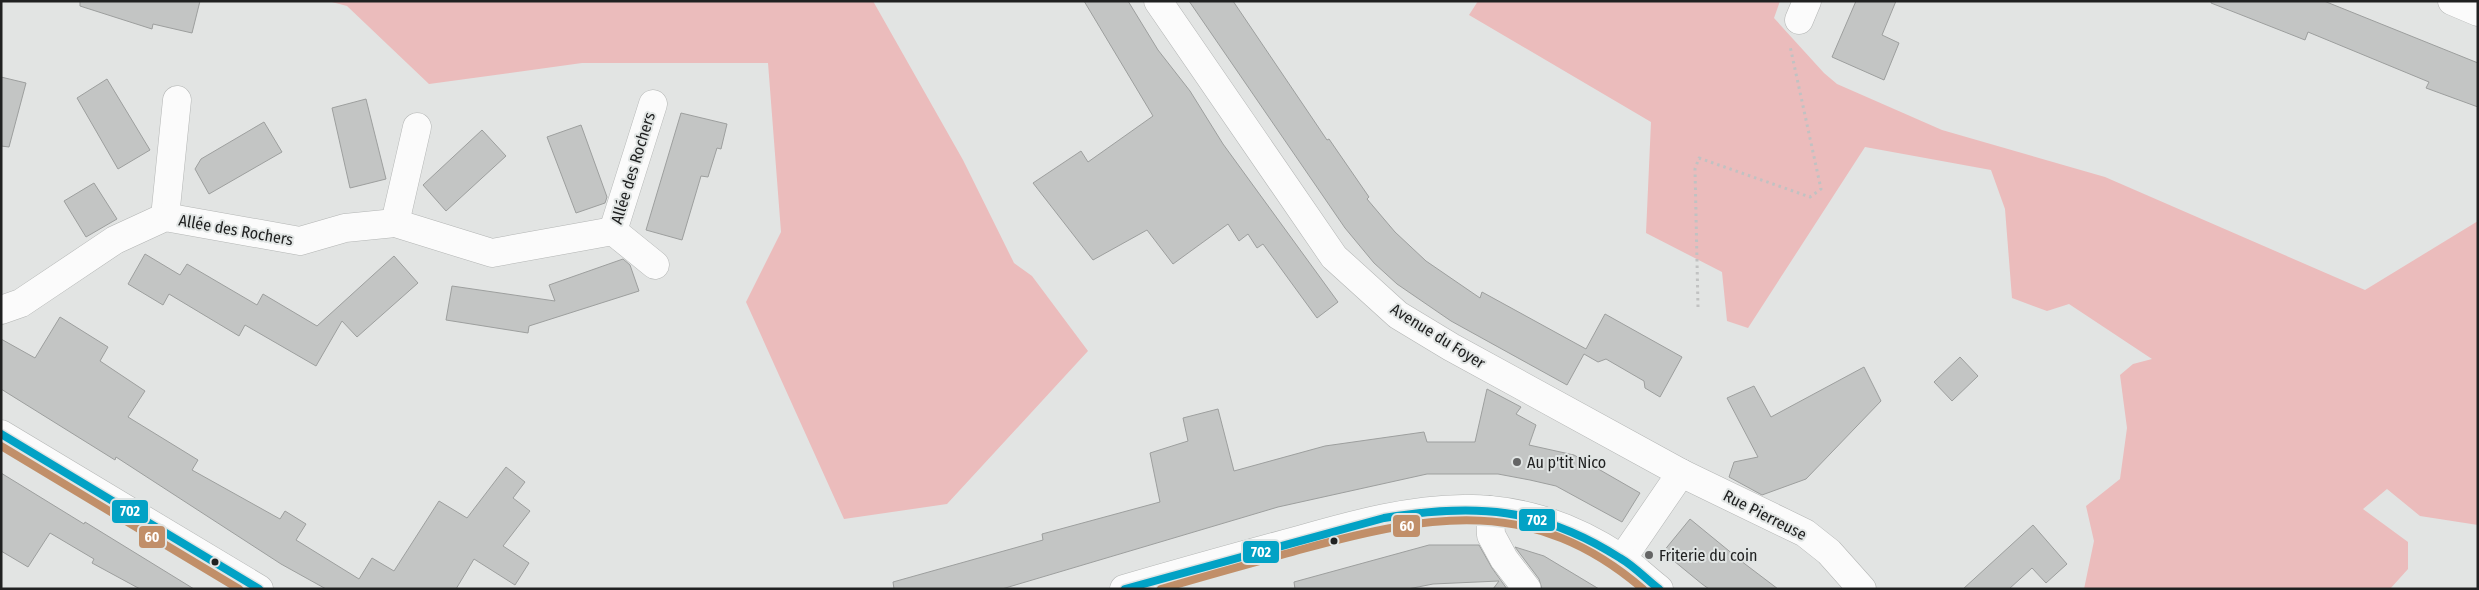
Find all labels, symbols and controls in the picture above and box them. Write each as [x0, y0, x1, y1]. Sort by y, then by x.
street label: Allée des Rochers [607, 110, 659, 226]
street label: Allée des Rochers [177, 211, 295, 249]
street label: Avenue du Foyer [1387, 299, 1489, 373]
place label: Au p'tit Nico [1527, 453, 1606, 472]
marker: Au p'tit Nico [1511, 456, 1523, 468]
street label: Rue Pierreuse [1720, 486, 1810, 544]
line badge: 702 [111, 499, 149, 524]
text: 702 [120, 503, 140, 520]
line badge: 702 [1518, 508, 1556, 532]
text: 702 [1527, 512, 1547, 529]
line badge: 60 [1392, 514, 1421, 538]
text: 60 [1400, 518, 1415, 535]
line badge: 60 [138, 525, 166, 549]
text: 60 [145, 529, 160, 546]
unlabelled marker [1329, 536, 1339, 546]
line badge: 702 [1242, 540, 1280, 564]
text: 702 [1251, 544, 1271, 561]
place label: Friterie du coin [1659, 546, 1757, 565]
marker: Friterie du coin [1643, 549, 1655, 561]
unlabelled marker [210, 557, 220, 567]

